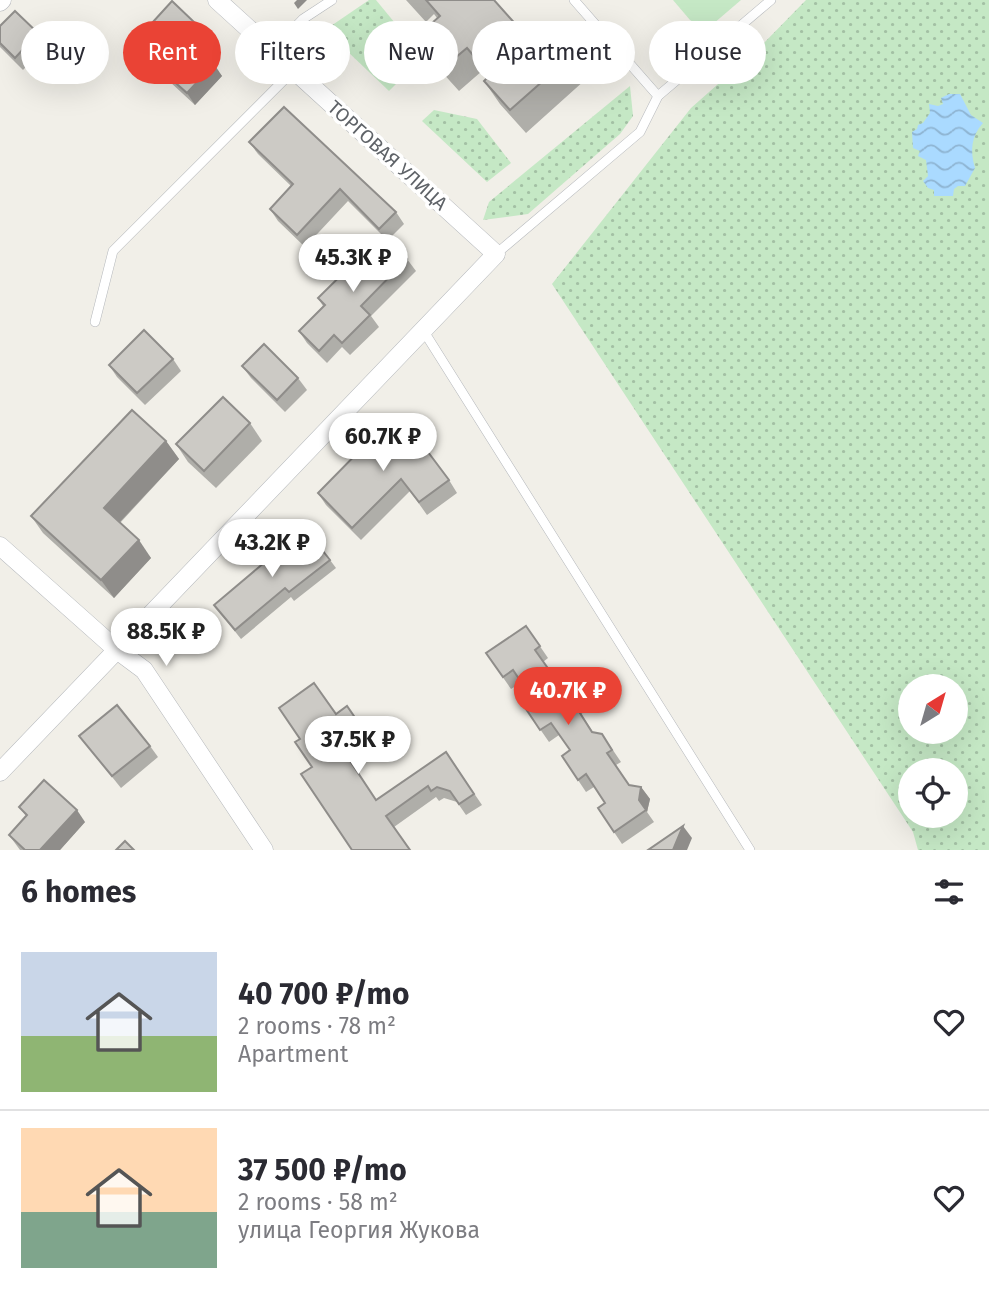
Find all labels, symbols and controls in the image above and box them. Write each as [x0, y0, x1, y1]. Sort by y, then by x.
chip: Buy [21, 21, 109, 84]
chip: Rent [123, 21, 221, 84]
chip: Filters [235, 21, 350, 84]
chip: New [364, 21, 458, 84]
chip: Apartment [472, 21, 635, 84]
chip: House [649, 21, 766, 84]
street label: ТОРГОВАЯ УЛИЦА [323, 96, 452, 215]
pin: 45.3K ₽ [288, 234, 418, 294]
text: 45.3K ₽ [315, 243, 391, 271]
pin: 60.7K ₽ [318, 414, 448, 473]
text: 60.7K ₽ [345, 422, 421, 450]
pin: 43.2K ₽ [207, 520, 337, 579]
text: 43.2K ₽ [234, 528, 310, 556]
pin: 88.5K ₽ [101, 608, 231, 668]
text: 88.5K ₽ [127, 617, 205, 645]
pin: 40.7K ₽ [503, 668, 633, 727]
north arrow [898, 674, 968, 744]
map controls [898, 674, 968, 828]
text: 40.7K ₽ [530, 676, 606, 704]
pin: 37.5K ₽ [293, 716, 423, 776]
text: 37.5K ₽ [321, 725, 395, 753]
button: locate [898, 758, 968, 828]
icon: filters [930, 873, 968, 911]
text: 6 homes [21, 874, 136, 910]
text: 40 700 ₽/mo [238, 976, 409, 1012]
icon: home [77, 980, 161, 1064]
icon: heart [930, 1003, 968, 1041]
text: 2 rooms · 78 m² [238, 1012, 396, 1040]
text: Apartment [238, 1040, 348, 1068]
text: 37 500 ₽/mo [238, 1152, 407, 1188]
icon: home [77, 1156, 161, 1240]
icon: heart [930, 1179, 968, 1217]
text: 2 rooms · 58 m² [238, 1188, 398, 1216]
text: улица Георгия Жукова [238, 1216, 480, 1244]

